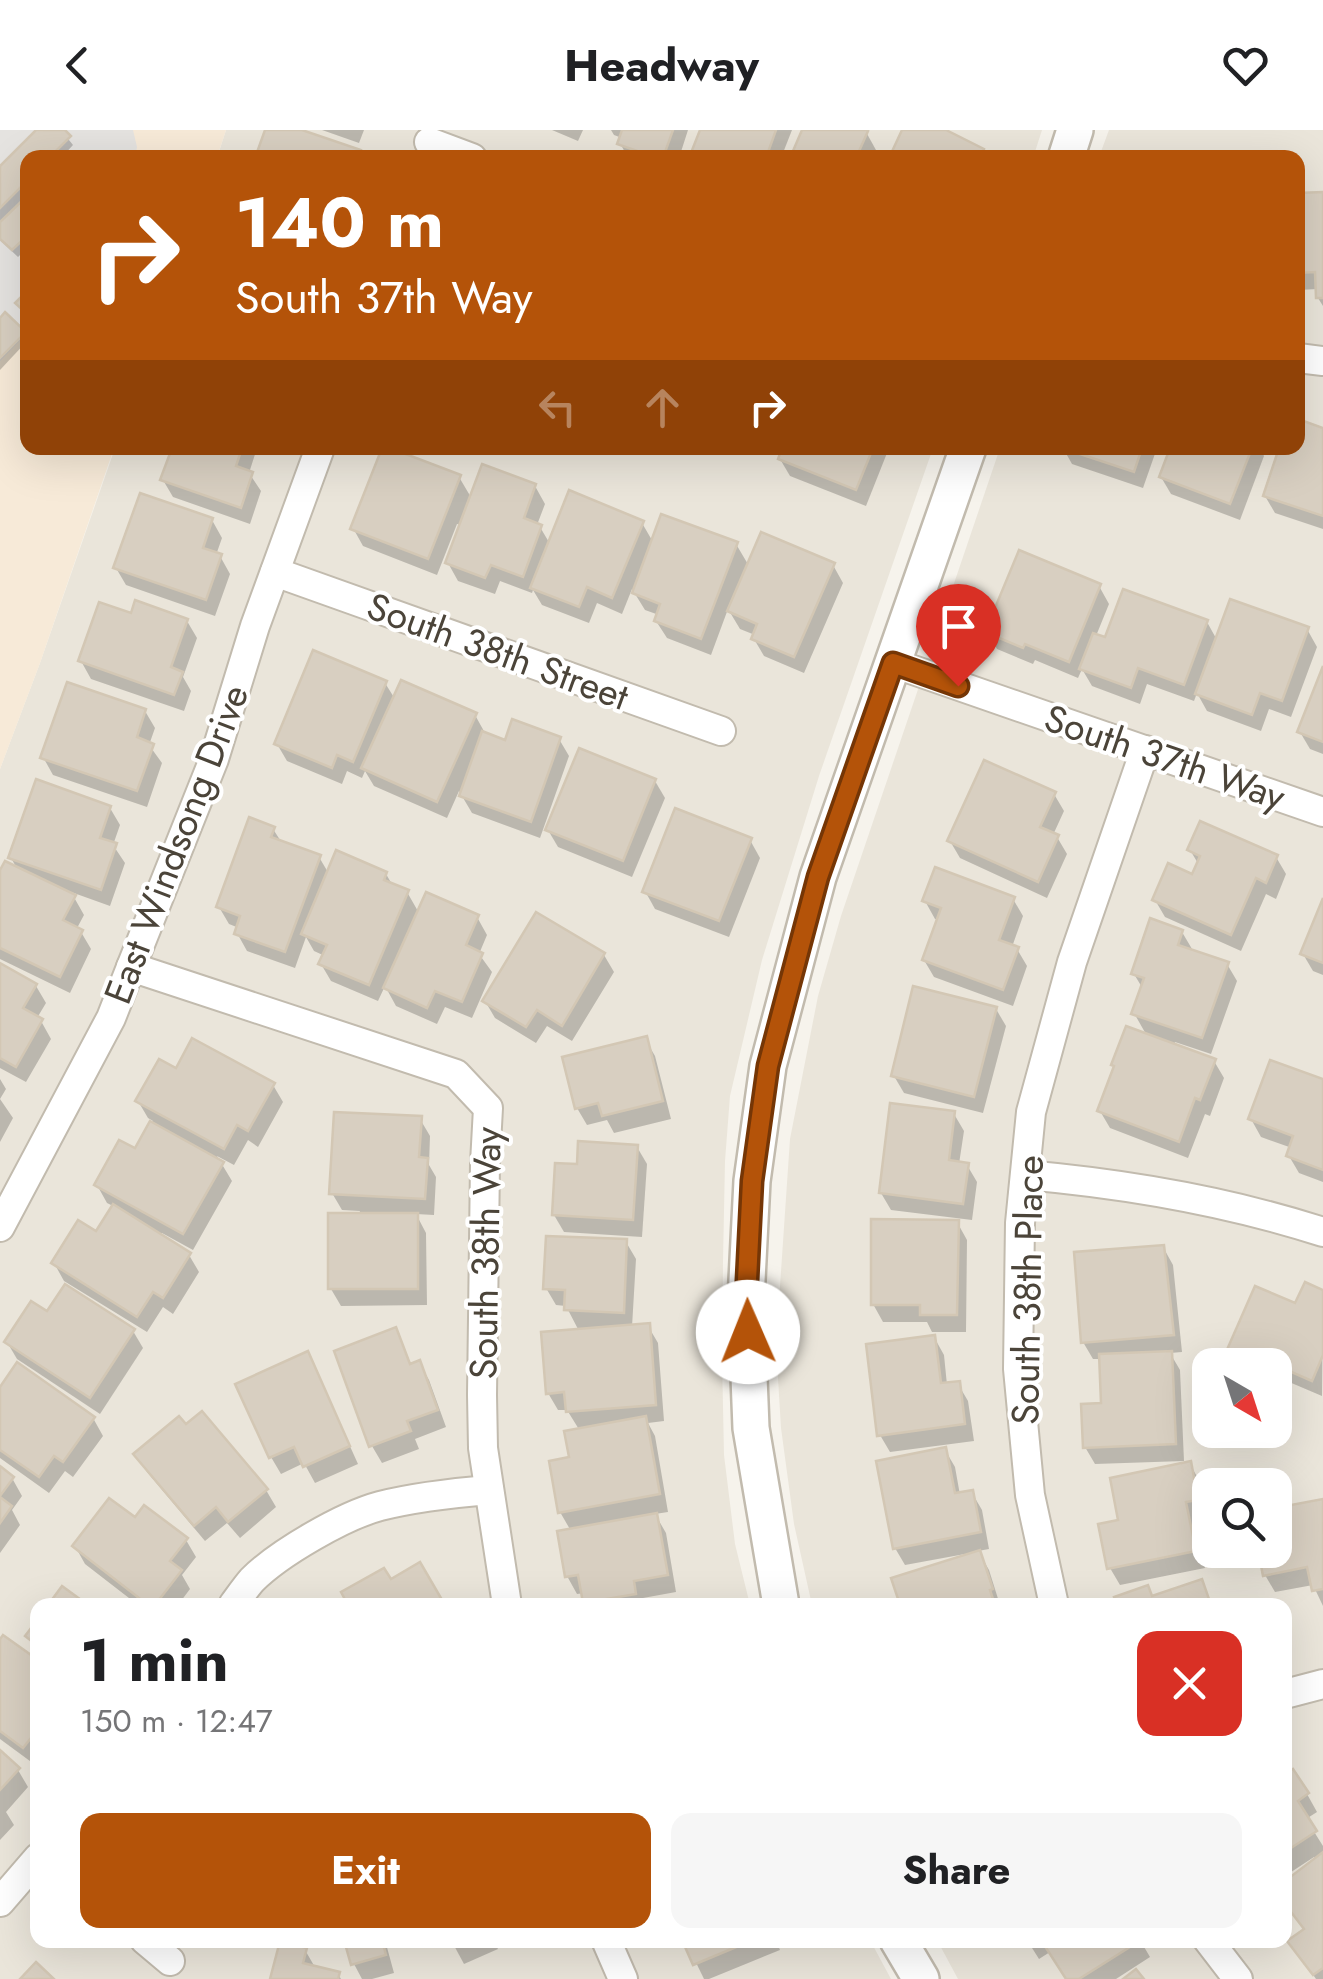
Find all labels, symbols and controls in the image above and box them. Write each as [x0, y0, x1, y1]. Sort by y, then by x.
text: Headway [564, 33, 759, 98]
icon: back [50, 38, 105, 93]
icon: heart [1218, 38, 1273, 93]
text: 140 m [235, 172, 444, 273]
icon: right [70, 190, 200, 320]
text: South 37th Way [235, 265, 533, 330]
icon: left [530, 380, 585, 435]
icon: ahead [635, 380, 690, 435]
icon: right [740, 380, 795, 435]
street label: South 38th Street [360, 578, 636, 724]
pin [916, 584, 1001, 687]
icon: arrive [931, 599, 986, 654]
street label: East Windsong Drive [90, 677, 262, 1011]
street label: South 37th Way [1037, 690, 1293, 824]
street label: South 38th Way [455, 1126, 515, 1380]
street label: South 38th Place [997, 1155, 1057, 1425]
position arrow [696, 1280, 800, 1384]
north arrow [1192, 1348, 1292, 1448]
map controls [1192, 1348, 1292, 1568]
button: search [1192, 1468, 1292, 1568]
text: 1 min [80, 1617, 229, 1704]
button: close [1137, 1631, 1242, 1736]
text: 150 m · 12:47 [80, 1698, 273, 1744]
button: Exit [80, 1813, 651, 1928]
button: Share [671, 1813, 1242, 1928]

